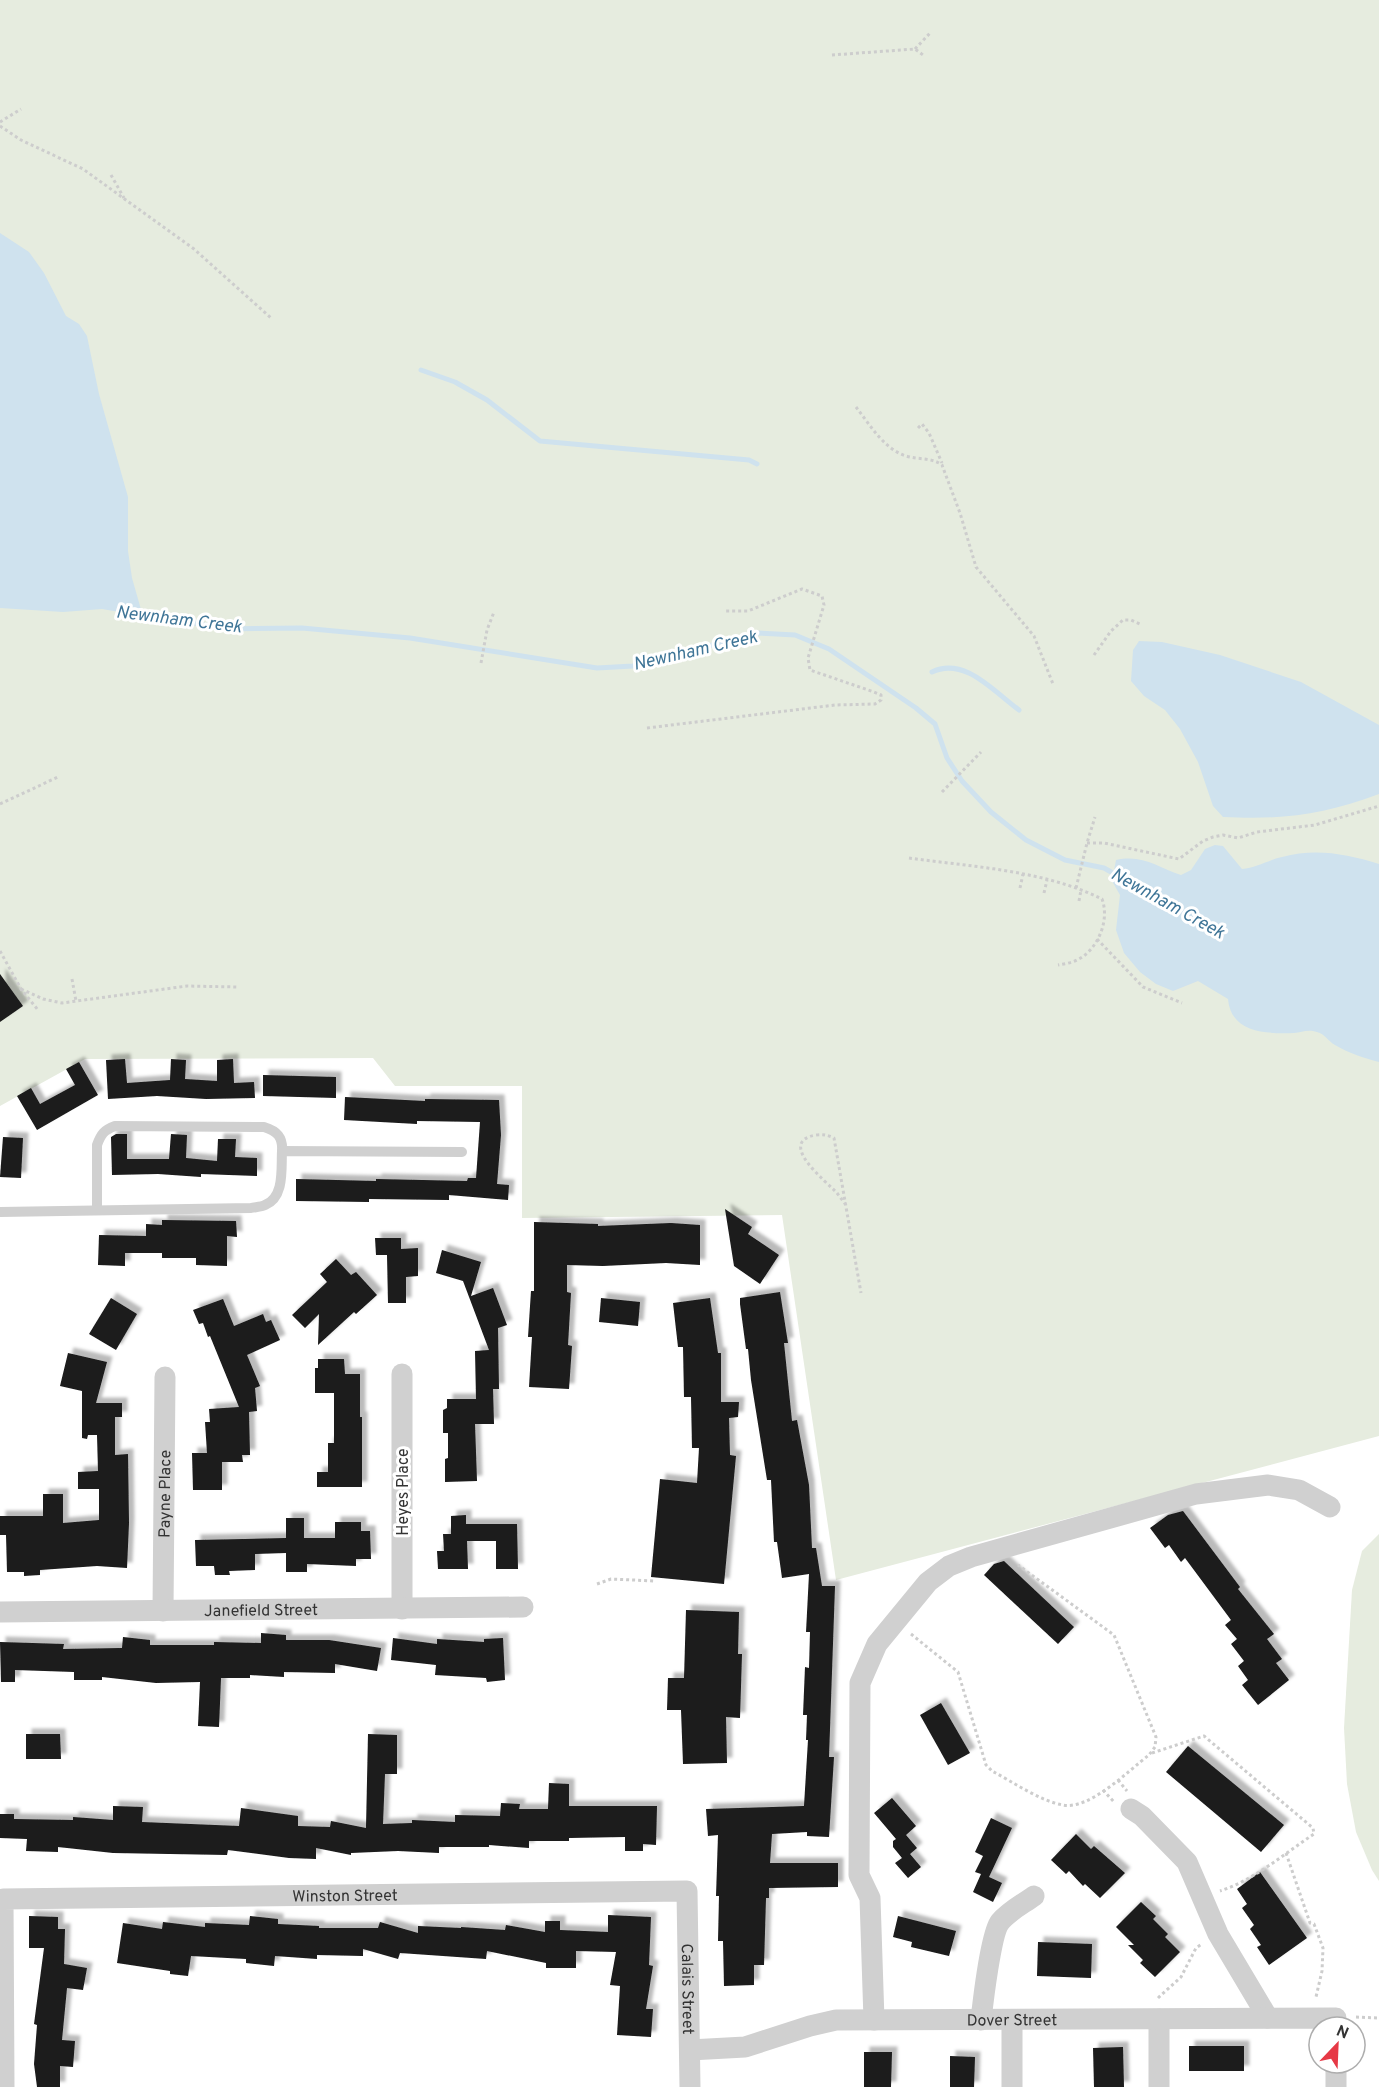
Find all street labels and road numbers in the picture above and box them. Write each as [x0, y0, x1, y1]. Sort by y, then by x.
street label: Heyes Place [394, 1448, 414, 1536]
street label: Payne Place [156, 1450, 176, 1538]
street label: Janefield Street [204, 1601, 318, 1622]
street label: Winston Street [292, 1886, 398, 1908]
street label: Calais Street [676, 1943, 697, 2035]
street label: Dover Street [967, 2011, 1057, 2031]

